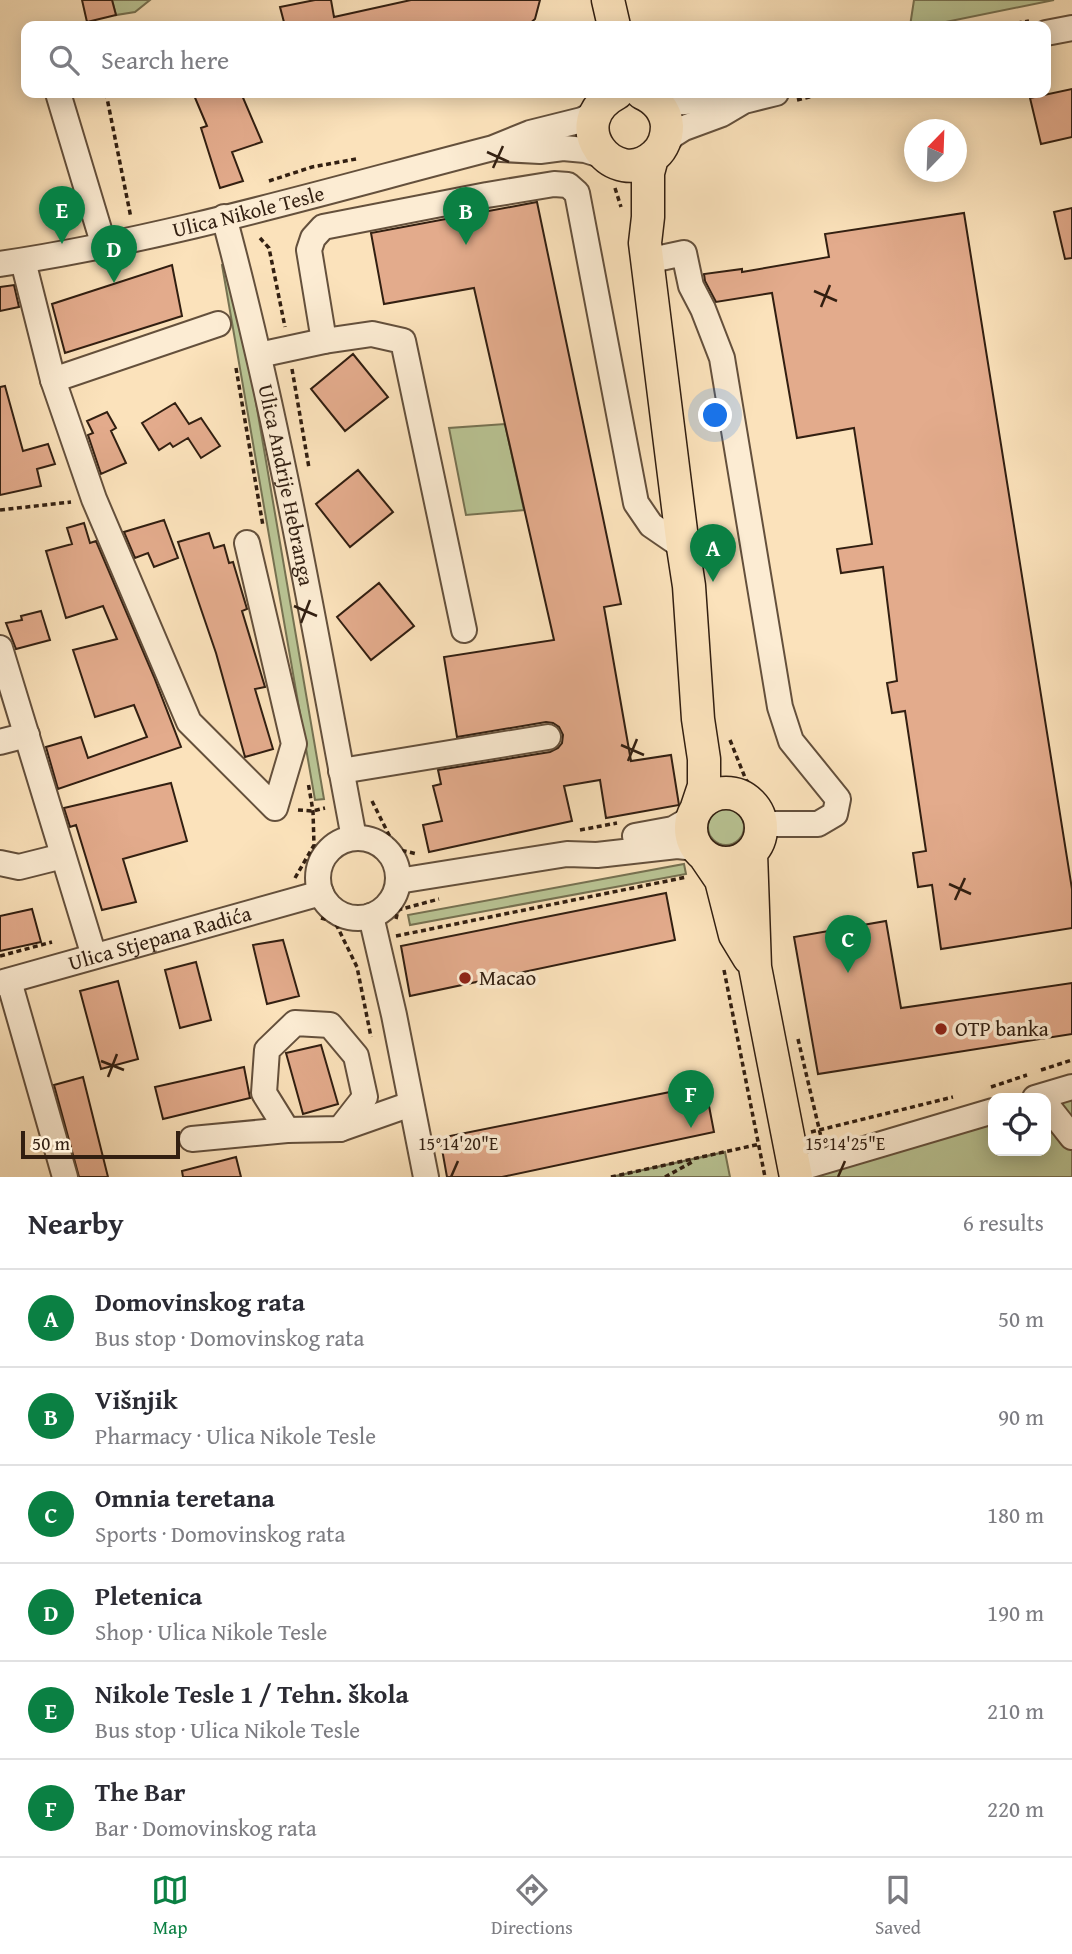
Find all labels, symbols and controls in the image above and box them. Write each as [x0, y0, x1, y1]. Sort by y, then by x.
search box [21, 21, 1051, 98]
text: Search here [101, 40, 229, 79]
icon: search [45, 41, 83, 79]
north arrow [904, 119, 967, 182]
street label: Ulica Nikole Tesle [169, 177, 328, 245]
pin: E [39, 186, 85, 244]
pin: B [443, 187, 489, 245]
pin: D [91, 225, 137, 283]
street label: Ulica Andrije Hebranga [250, 381, 322, 588]
your location [698, 398, 732, 432]
pin: A [690, 524, 736, 582]
street label: Ulica Stjepana Radića [65, 897, 255, 978]
pin: C [825, 915, 871, 973]
place label: Macao [479, 962, 536, 993]
marker: Macao [457, 970, 473, 986]
place label: OTP banka [955, 1013, 1049, 1044]
marker: OTP banka [933, 1021, 949, 1037]
pin: F [668, 1070, 714, 1128]
map controls [988, 1093, 1051, 1156]
button: locate [988, 1093, 1051, 1156]
scale bar [21, 1128, 180, 1160]
text: 50 m [32, 1129, 70, 1157]
text: 15°14'20"E [418, 1130, 498, 1157]
text: 15°14'25"E [805, 1130, 885, 1157]
text: Nearby [28, 1201, 124, 1245]
text: 6 results [963, 1206, 1044, 1239]
text: Domovinskog rata [95, 1282, 305, 1321]
text: A [44, 1302, 58, 1335]
text: 50 m [998, 1302, 1044, 1335]
text: Bus stop · Domovinskog rata [95, 1321, 364, 1354]
text: Višnjik [95, 1380, 178, 1419]
text: B [44, 1400, 58, 1433]
text: 90 m [998, 1400, 1044, 1433]
text: Pharmacy · Ulica Nikole Tesle [95, 1419, 376, 1452]
text: Omnia teretana [95, 1478, 275, 1517]
text: C [44, 1498, 58, 1531]
text: 180 m [987, 1498, 1044, 1531]
text: Sports · Domovinskog rata [95, 1517, 345, 1550]
text: Pletenica [95, 1576, 202, 1615]
text: D [44, 1596, 58, 1629]
text: 190 m [987, 1596, 1044, 1629]
text: Shop · Ulica Nikole Tesle [95, 1615, 327, 1648]
text: Nikole Tesle 1 / Tehn. škola [95, 1674, 409, 1713]
text: E [45, 1694, 57, 1727]
text: 210 m [987, 1694, 1044, 1727]
text: Bus stop · Ulica Nikole Tesle [95, 1713, 360, 1746]
text: The Bar [95, 1772, 186, 1811]
text: F [45, 1792, 57, 1825]
text: 220 m [987, 1792, 1044, 1825]
text: Bar · Domovinskog rata [95, 1811, 317, 1844]
tab: Map [151, 1871, 189, 1941]
tab: Directions [491, 1871, 573, 1941]
tab: Saved [875, 1871, 921, 1941]

